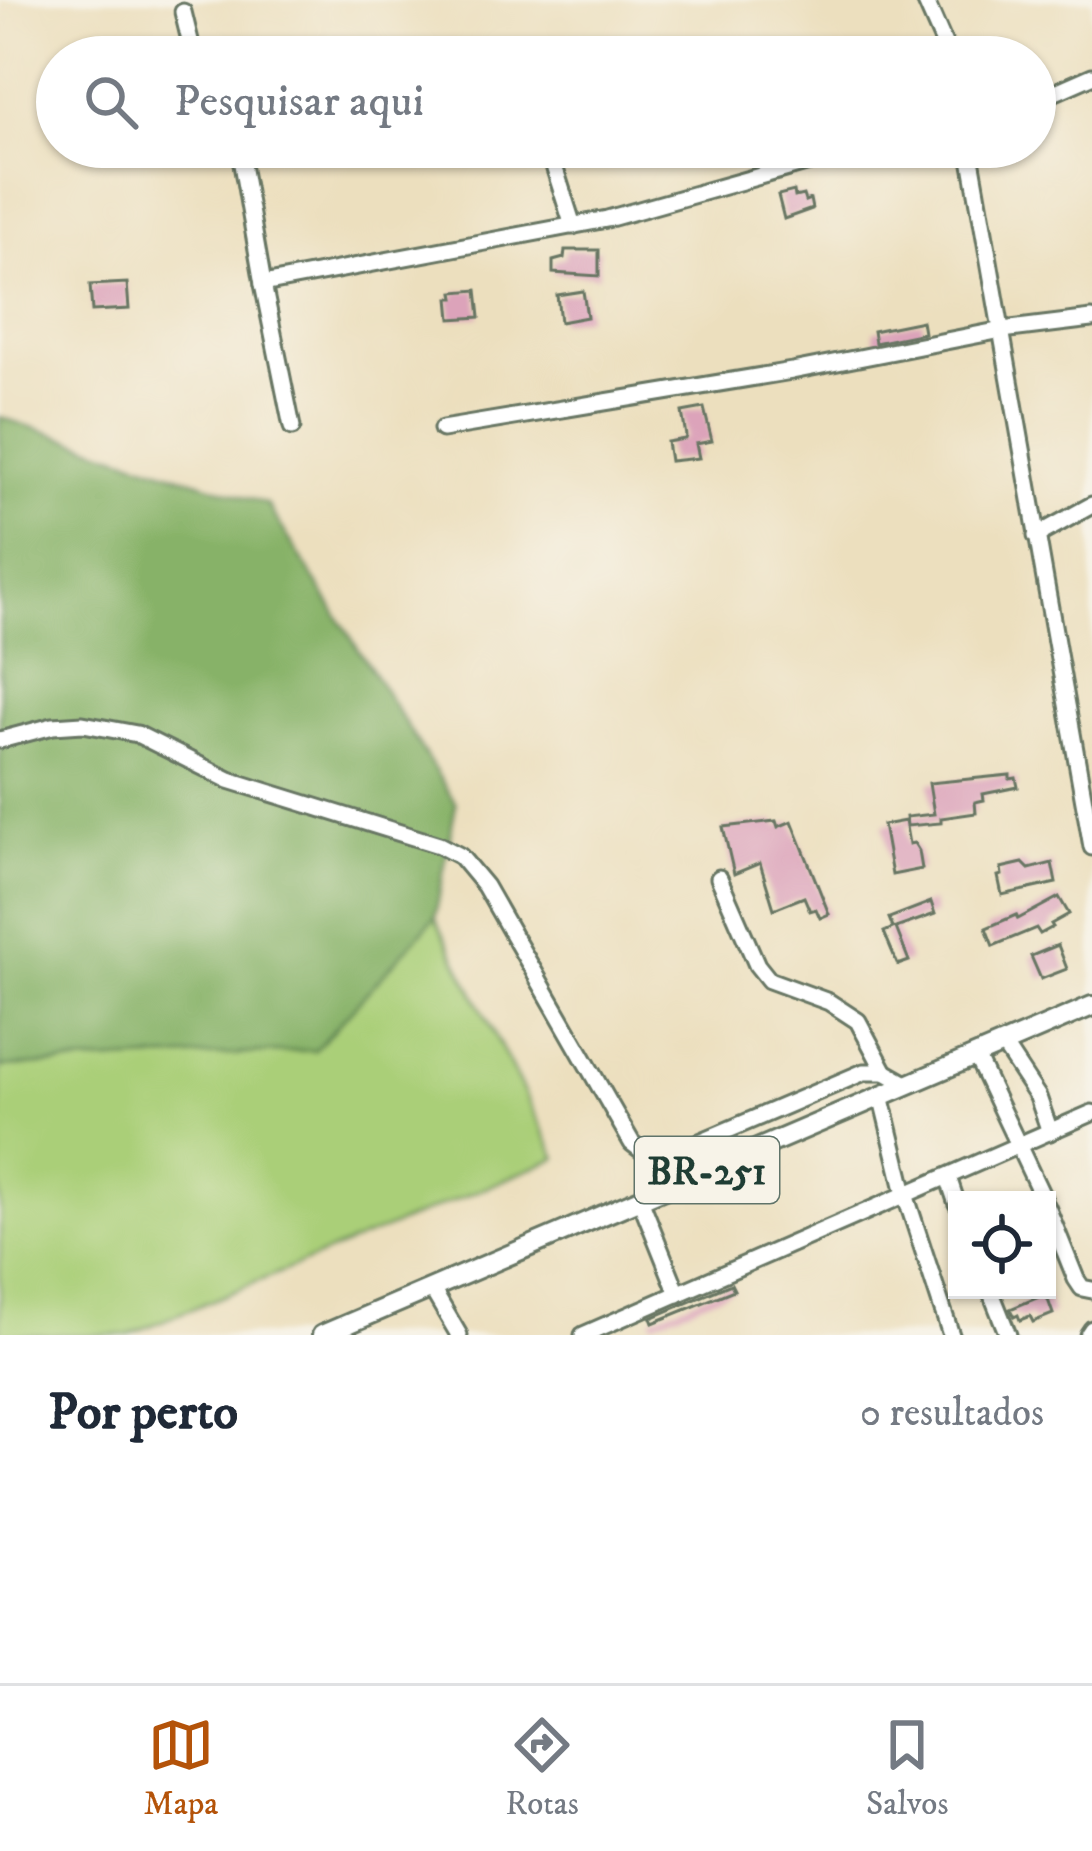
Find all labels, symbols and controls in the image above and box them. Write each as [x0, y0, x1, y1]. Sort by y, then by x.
search box [36, 36, 1056, 168]
icon: search [78, 69, 144, 135]
text: Pesquisar aqui [174, 74, 424, 130]
road number: BR-251 [635, 1137, 779, 1203]
map controls [948, 1191, 1056, 1299]
button: locate [948, 1191, 1056, 1299]
text: Por perto [48, 1381, 238, 1445]
text: 0 resultados [860, 1389, 1044, 1438]
tab: Mapa [144, 1712, 218, 1825]
tab: Rotas [505, 1712, 579, 1825]
tab: Salvos [866, 1712, 948, 1825]

